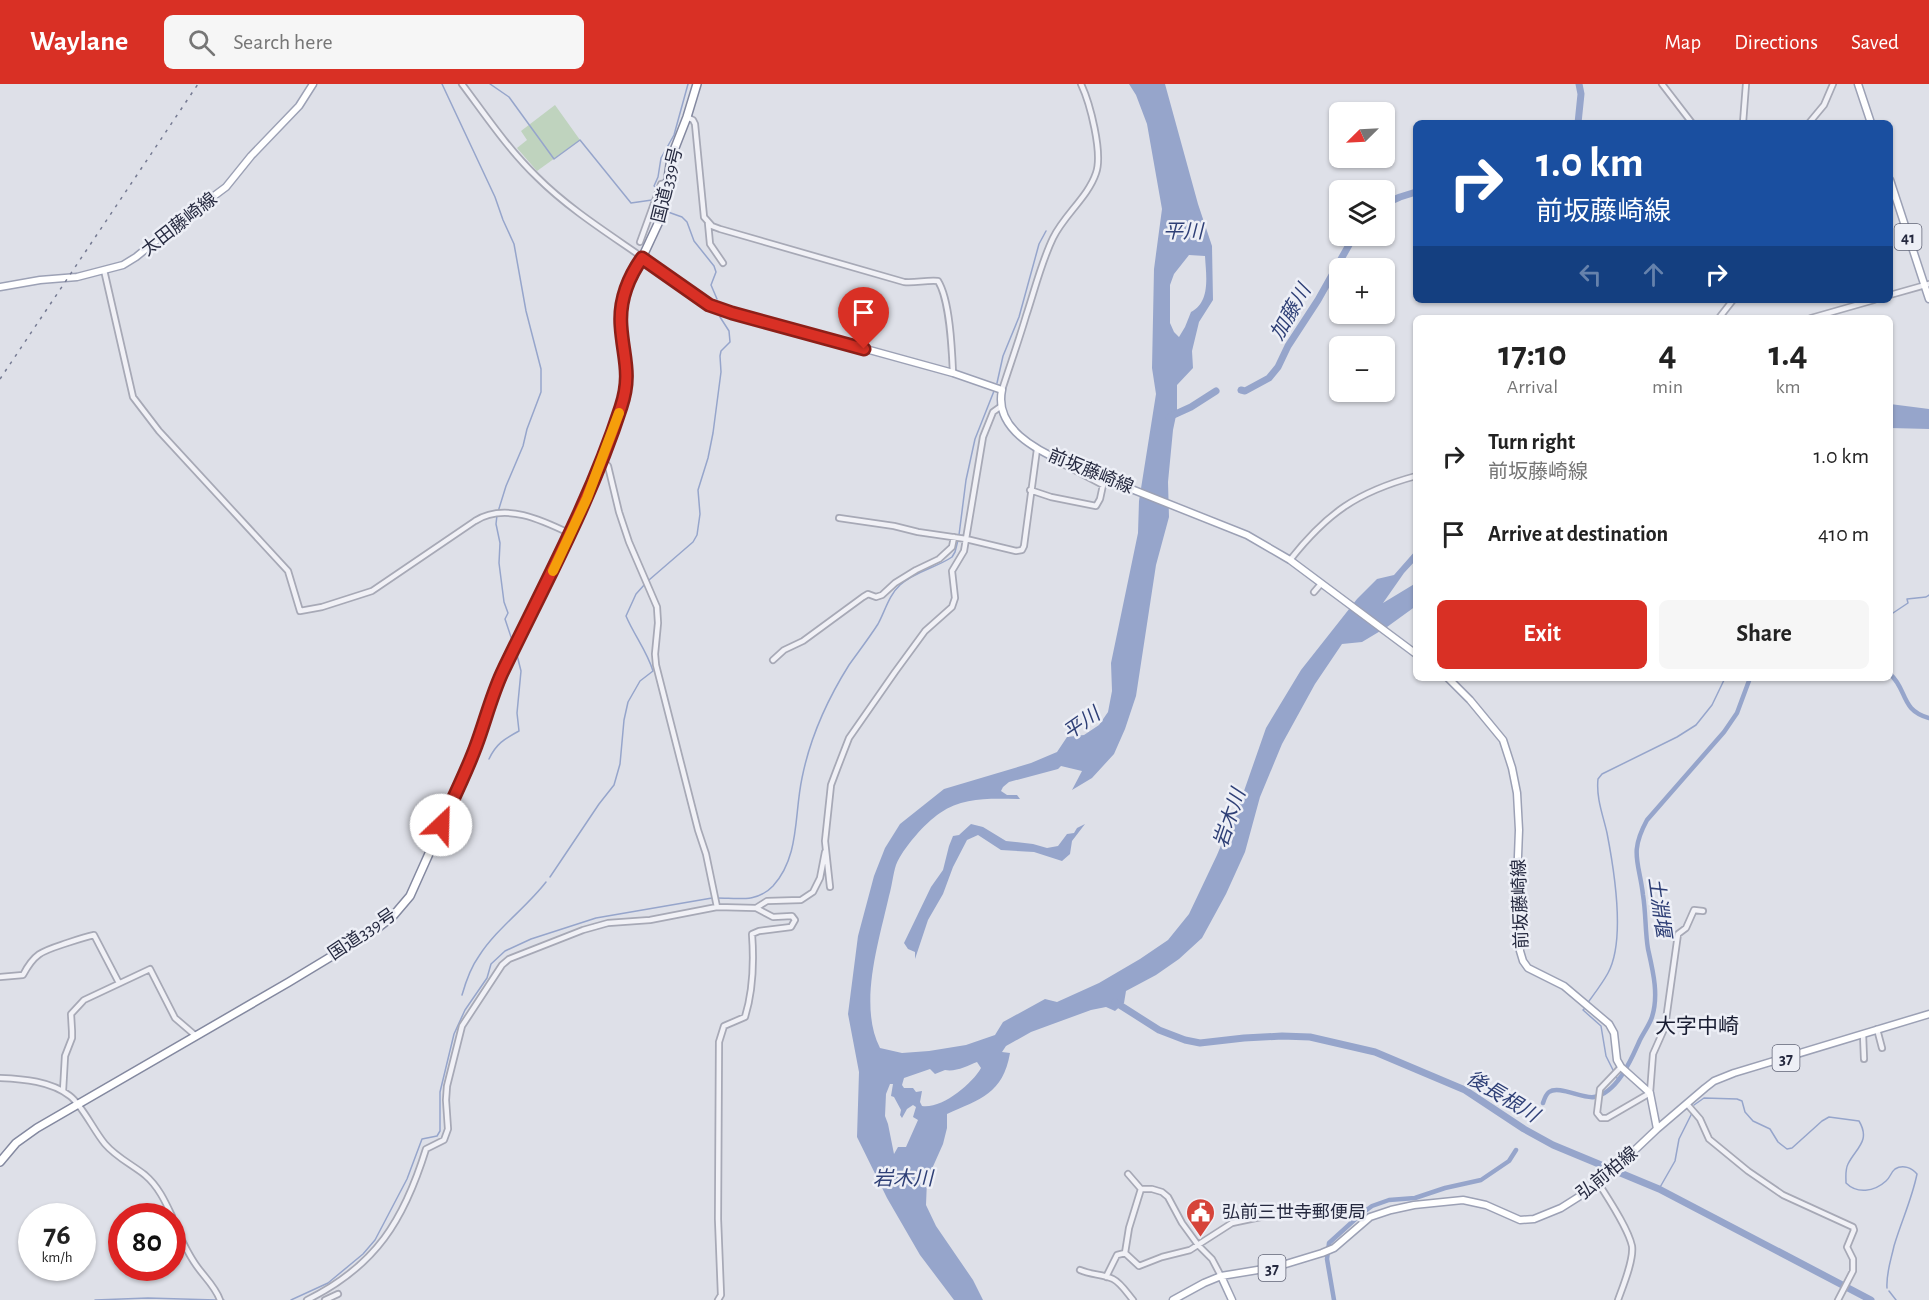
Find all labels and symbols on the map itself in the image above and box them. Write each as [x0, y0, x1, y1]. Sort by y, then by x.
north arrow [1329, 102, 1395, 168]
street label: 国道339号 [648, 145, 686, 225]
street label: 太田藤崎線 [137, 188, 221, 260]
water label: 平川 [1163, 222, 1205, 242]
road number: 41 [1894, 224, 1922, 250]
water label: 加藤川 [1266, 279, 1316, 343]
pin [838, 287, 889, 349]
street label: 前坂藤崎線 [1046, 445, 1136, 497]
water label: 平川 [1059, 703, 1105, 743]
water label: 岩木川 [1210, 784, 1250, 850]
position arrow [409, 793, 473, 857]
street label: 前坂藤崎線 [1508, 859, 1532, 949]
water label: 土淵堰 [1645, 876, 1675, 942]
street label: 国道339号 [324, 904, 400, 964]
district label: 大字中崎 [1655, 1015, 1739, 1037]
road number: 37 [1772, 1045, 1800, 1071]
water label: 後長根川 [1463, 1067, 1544, 1127]
street label: 弘前柏線 [1573, 1143, 1641, 1203]
water label: 岩木川 [873, 1168, 935, 1189]
public building icon: 弘前三世寺郵便局 [1185, 1196, 1217, 1238]
place label: 弘前三世寺郵便局 [1222, 1202, 1366, 1222]
speed limit sign: 80 [108, 1203, 186, 1281]
road number: 37 [1258, 1255, 1286, 1281]

